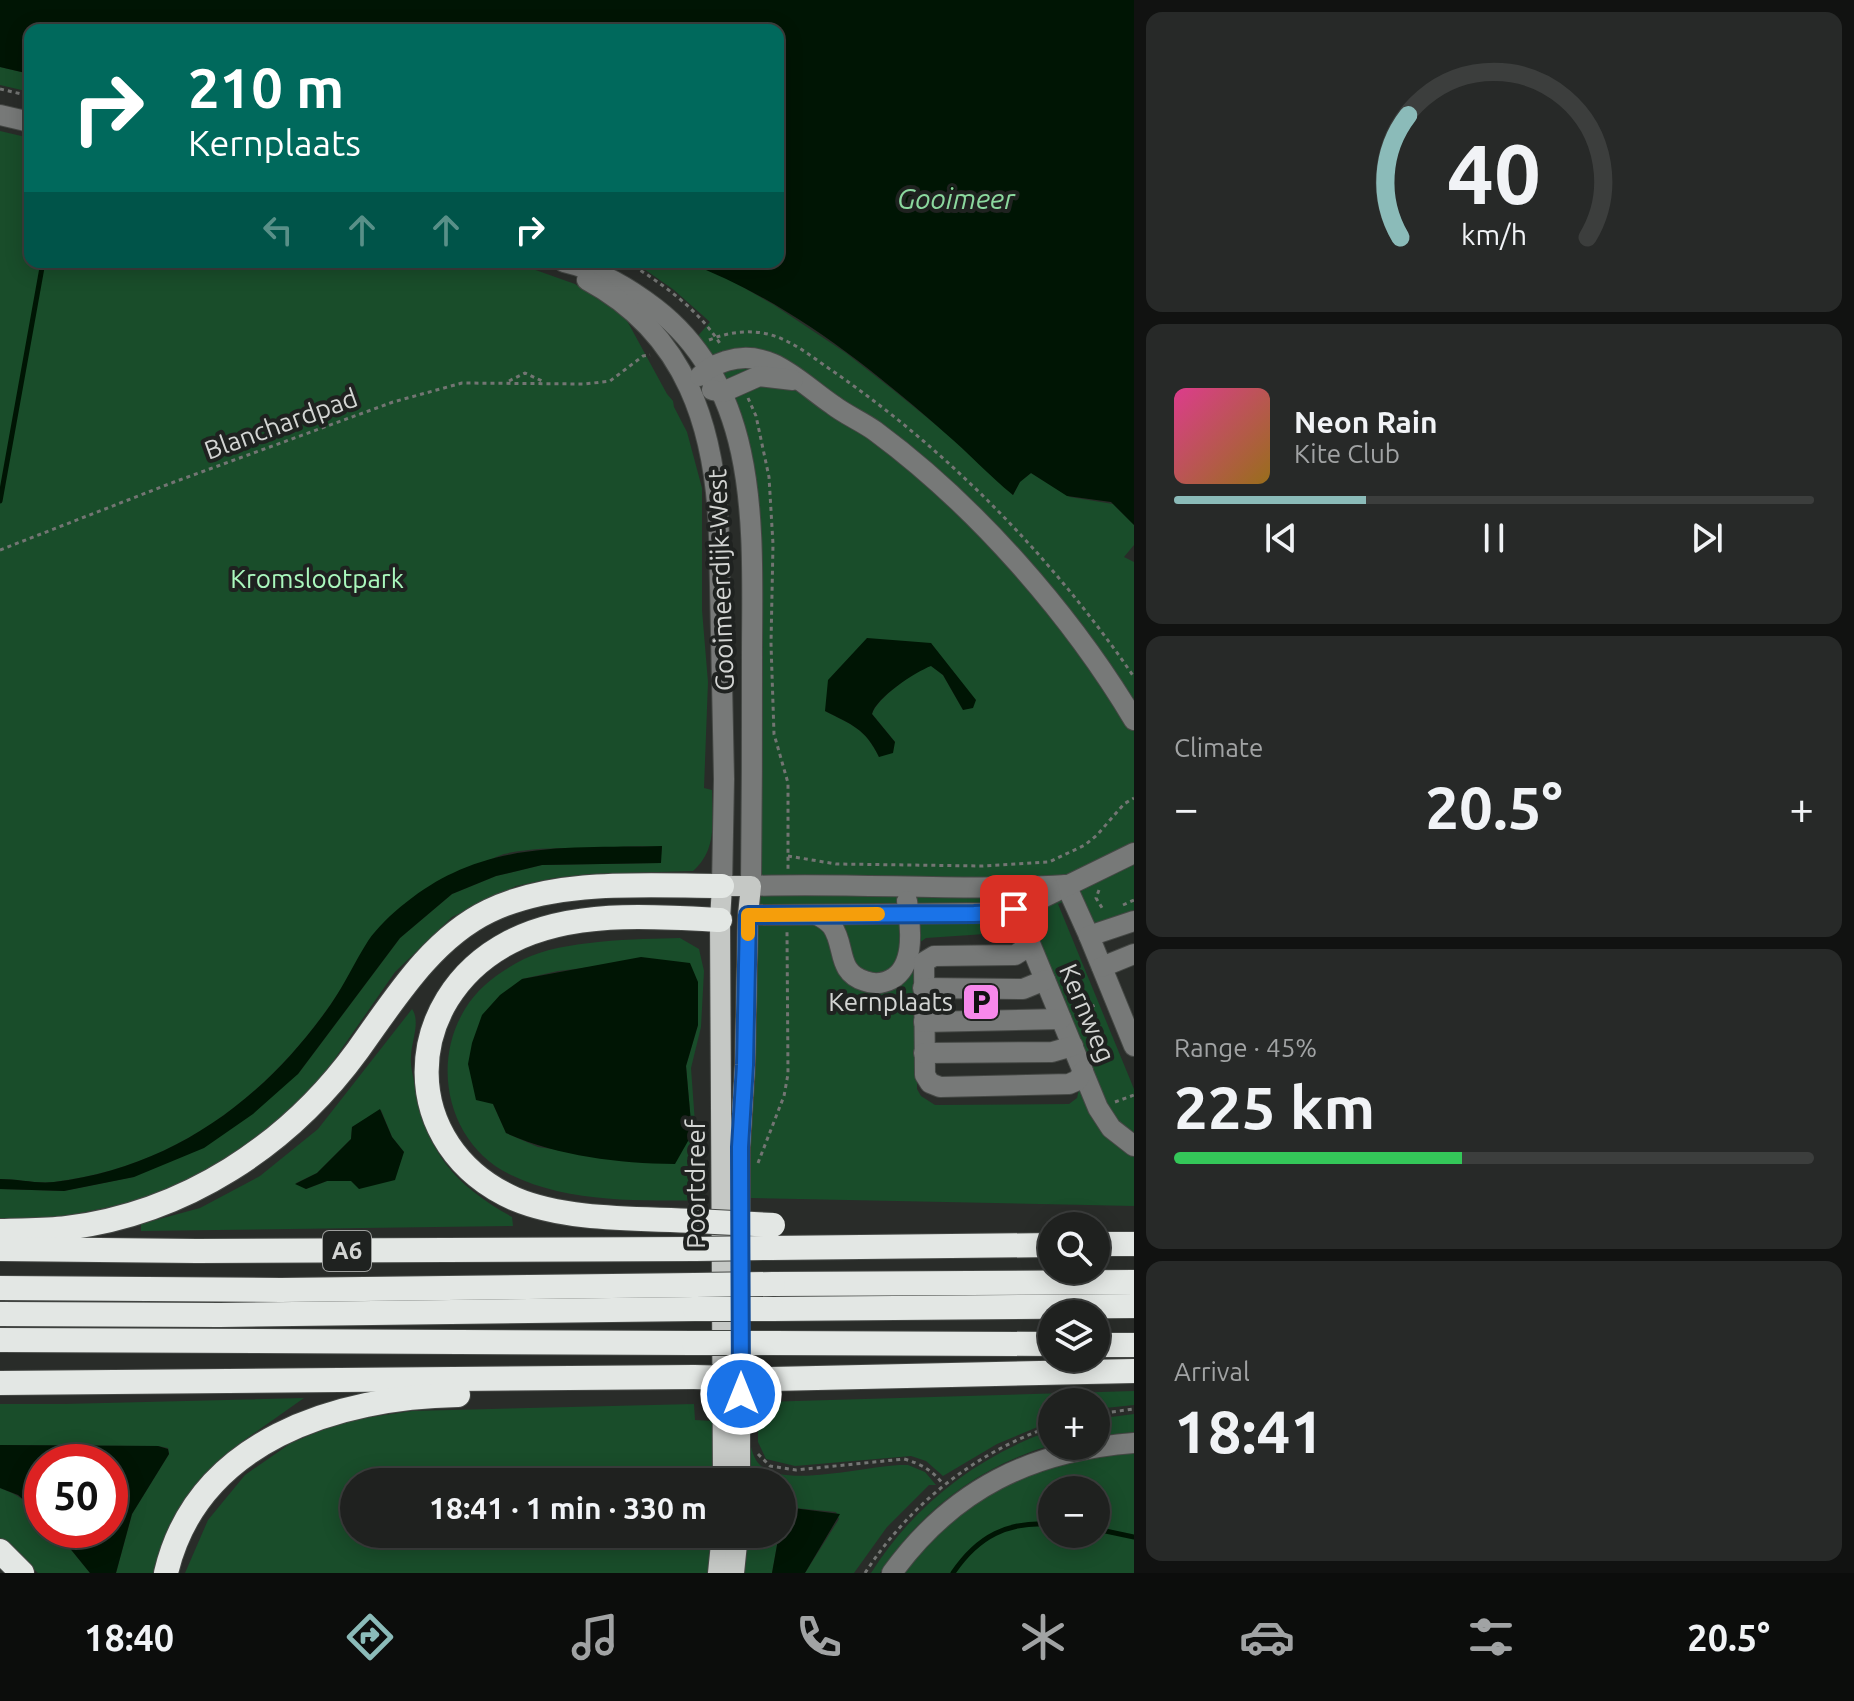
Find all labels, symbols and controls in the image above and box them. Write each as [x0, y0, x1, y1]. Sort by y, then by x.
icon: right [56, 56, 160, 160]
text: 210 m [188, 56, 344, 119]
text: Kernplaats [188, 122, 361, 163]
text: 40 [1447, 126, 1541, 220]
water label: Gooimeer [897, 183, 1016, 214]
icon: left [256, 208, 300, 252]
icon: ahead [340, 208, 384, 252]
icon: ahead [424, 208, 468, 252]
icon: right [508, 208, 552, 252]
text: km/h [1461, 218, 1527, 250]
street label: Blanchardpad [200, 382, 361, 465]
text: Neon Rain [1294, 405, 1438, 439]
text: Kite Club [1294, 439, 1400, 468]
street label: Gooimeerdijk-West [702, 468, 739, 692]
icon: previous [1259, 516, 1303, 560]
icon: pause [1472, 516, 1516, 560]
icon: next [1685, 516, 1729, 560]
park label: Kromslootpark [230, 564, 404, 593]
text: Climate [1174, 733, 1263, 762]
text: 20.5° [1425, 773, 1563, 840]
text: − [1174, 783, 1199, 832]
text: + [1789, 783, 1814, 832]
pin [980, 875, 1048, 943]
icon: arrive [992, 887, 1036, 931]
street label: Kernweg [1054, 959, 1121, 1066]
parking icon: Kernplaats [960, 981, 1002, 1023]
place label: Kernplaats [828, 987, 953, 1016]
text: Range · 45% [1174, 1033, 1317, 1062]
text: 225 km [1174, 1073, 1375, 1140]
street label: Poortdreef [681, 1118, 710, 1249]
map controls [1038, 1212, 1110, 1548]
button: search [1038, 1212, 1110, 1284]
road number: A6 [323, 1231, 371, 1271]
button: layers [1038, 1300, 1110, 1372]
position arrow [699, 1352, 783, 1436]
text: Arrival [1174, 1357, 1250, 1386]
button: + [1038, 1388, 1110, 1460]
text: 18:41 [1174, 1397, 1324, 1464]
speed limit sign: 50 [24, 1444, 128, 1548]
button: − [1038, 1476, 1110, 1548]
text: 18:41 · 1 min · 330 m [429, 1491, 707, 1525]
icon: directions [342, 1609, 398, 1665]
icon: music [567, 1609, 623, 1665]
icon: phone [791, 1609, 847, 1665]
icon: climate [1015, 1609, 1071, 1665]
icon: car [1239, 1609, 1295, 1665]
icon: filters [1463, 1609, 1519, 1665]
text: 18:40 [84, 1617, 174, 1658]
text: 20.5° [1687, 1617, 1770, 1658]

